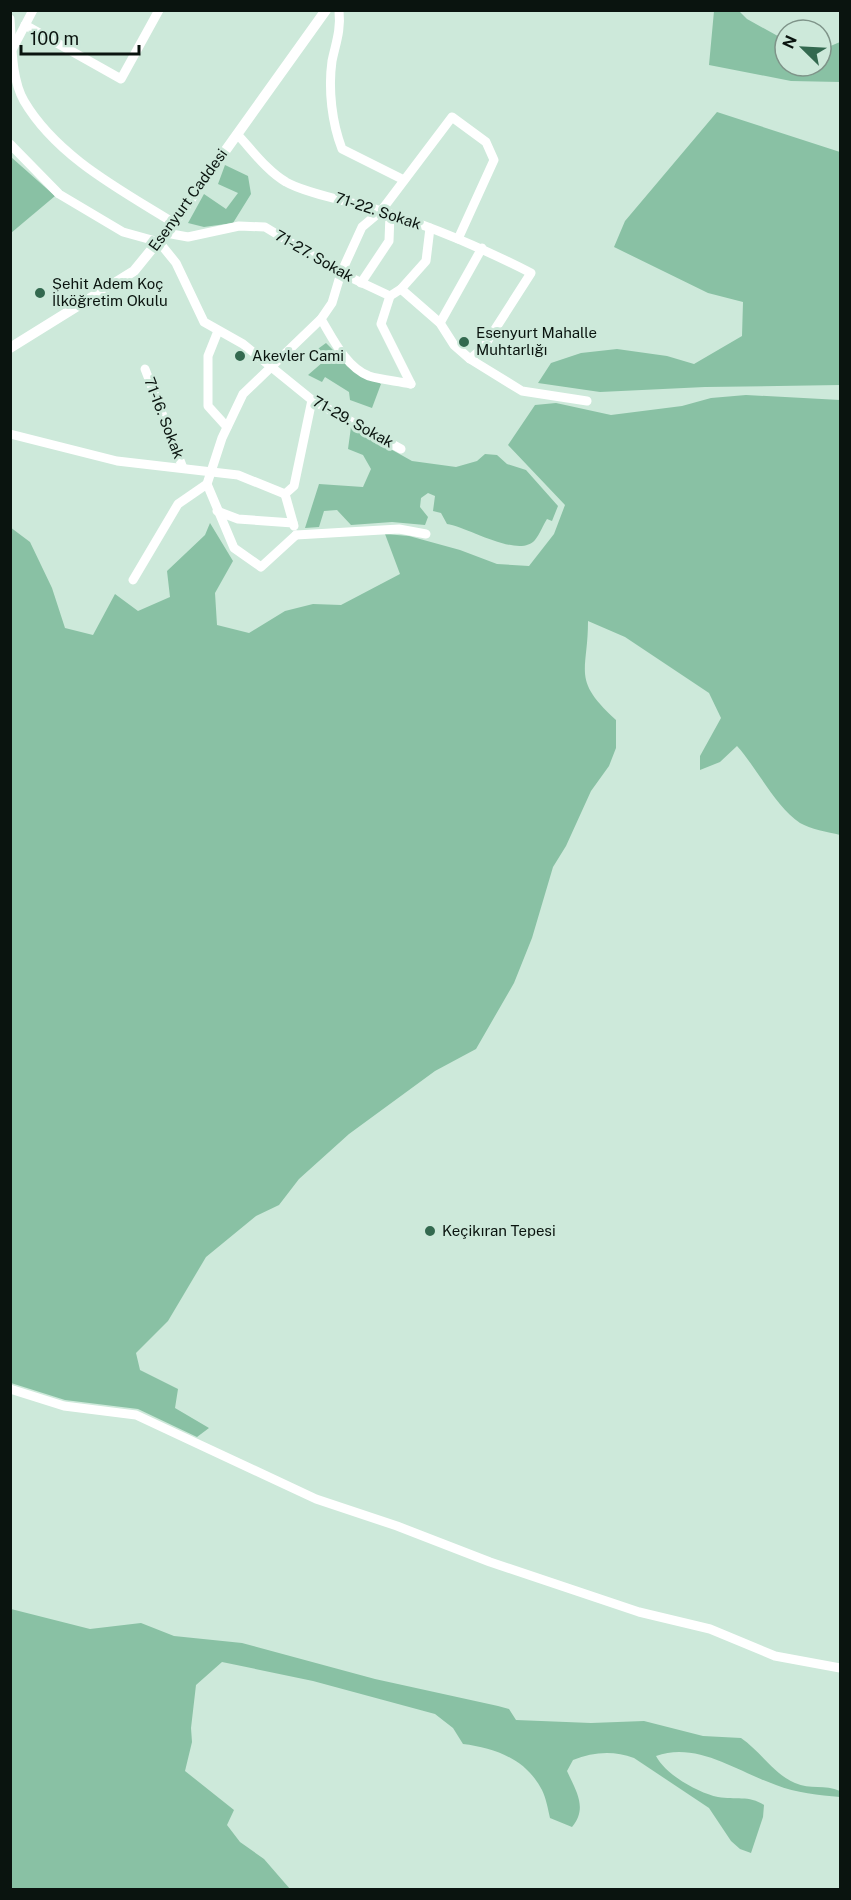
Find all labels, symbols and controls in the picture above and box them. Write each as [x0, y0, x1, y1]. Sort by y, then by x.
scale bar [21, 18, 140, 56]
north arrow [773, 18, 833, 78]
text: 100 m [30, 28, 79, 49]
text: N [779, 33, 801, 52]
street label: Esenyurt Caddesi [145, 145, 230, 254]
street label: 71-22. Sokak [333, 189, 423, 232]
street label: 71-27. Sokak [272, 226, 356, 285]
place label: Şehit Adem Koç İlköğretim Okulu [52, 275, 168, 309]
marker: Şehit Adem Koç İlköğretim Okulu [33, 286, 47, 300]
place label: Esenyurt Mahalle Muhtarlığı [476, 324, 597, 358]
marker: Esenyurt Mahalle Muhtarlığı [457, 335, 471, 349]
place label: Akevler Cami [252, 347, 344, 364]
marker: Akevler Cami [233, 349, 247, 363]
street label: 71-16. Sokak [141, 375, 188, 461]
street label: 71-29. Sokak [310, 392, 397, 451]
place label: Keçikıran Tepesi [442, 1222, 556, 1239]
marker: Keçikıran Tepesi [423, 1224, 437, 1238]

